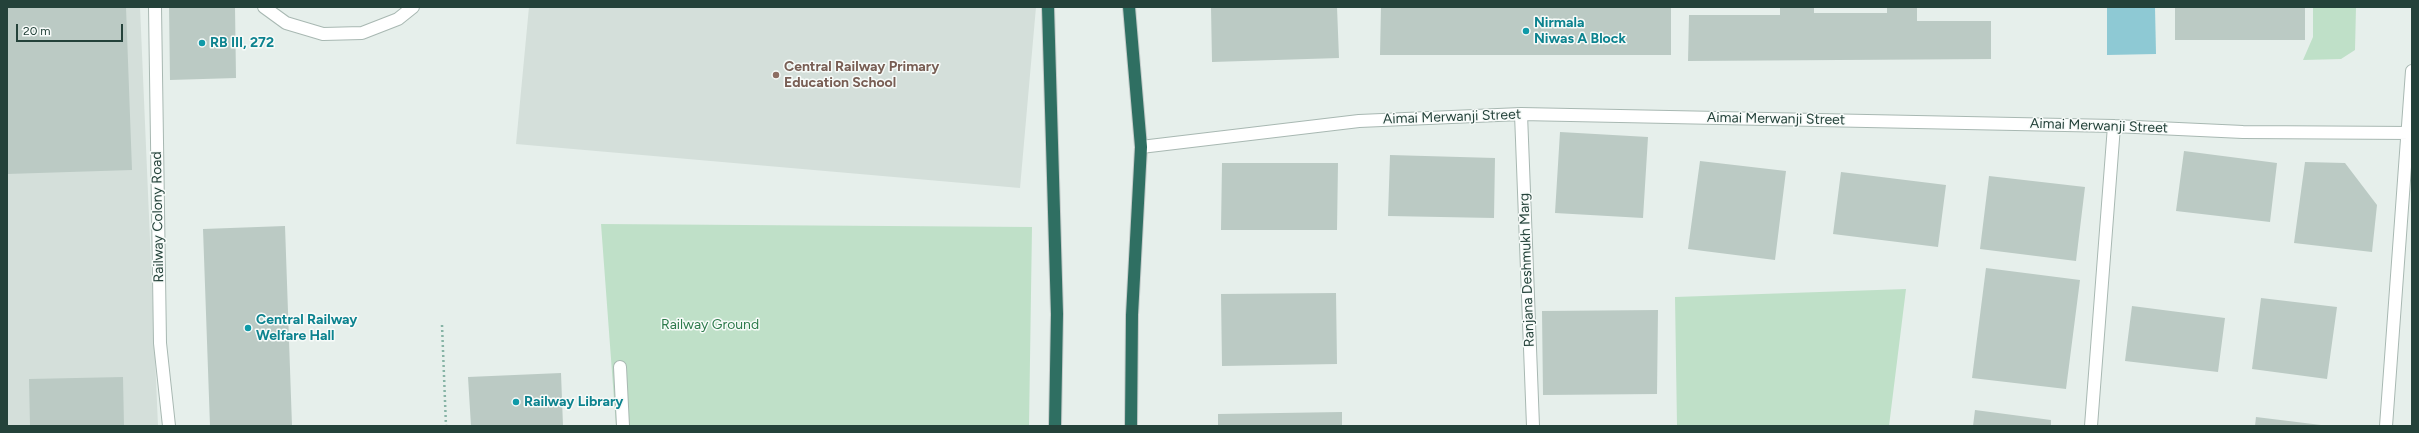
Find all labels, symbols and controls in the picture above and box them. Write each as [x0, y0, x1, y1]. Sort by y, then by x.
place label: Nirmala Niwas A Block [1534, 15, 1626, 48]
scale bar [18, 16, 125, 42]
text: 20 m [23, 24, 51, 38]
marker: Nirmala Niwas A Block [1521, 26, 1531, 36]
place label: RB III, 272 [210, 35, 274, 51]
marker: RB III, 272 [197, 38, 207, 48]
place label: Central Railway Primary Education School [784, 59, 939, 92]
marker: Central Railway Primary Education School [771, 70, 781, 80]
street label: Aimai Merwanji Street [1383, 106, 1521, 128]
street label: Aimai Merwanji Street [1707, 109, 1845, 129]
street label: Aimai Merwanji Street [2030, 115, 2168, 137]
street label: Railway Colony Road [148, 151, 168, 283]
street label: Ranjana Deshmukh Marg [1516, 193, 1538, 347]
place label: Central Railway Welfare Hall [256, 312, 357, 344]
park label: Railway Ground [661, 317, 759, 333]
marker: Central Railway Welfare Hall [243, 323, 253, 333]
place label: Railway Library [524, 394, 623, 410]
marker: Railway Library [511, 397, 521, 407]

